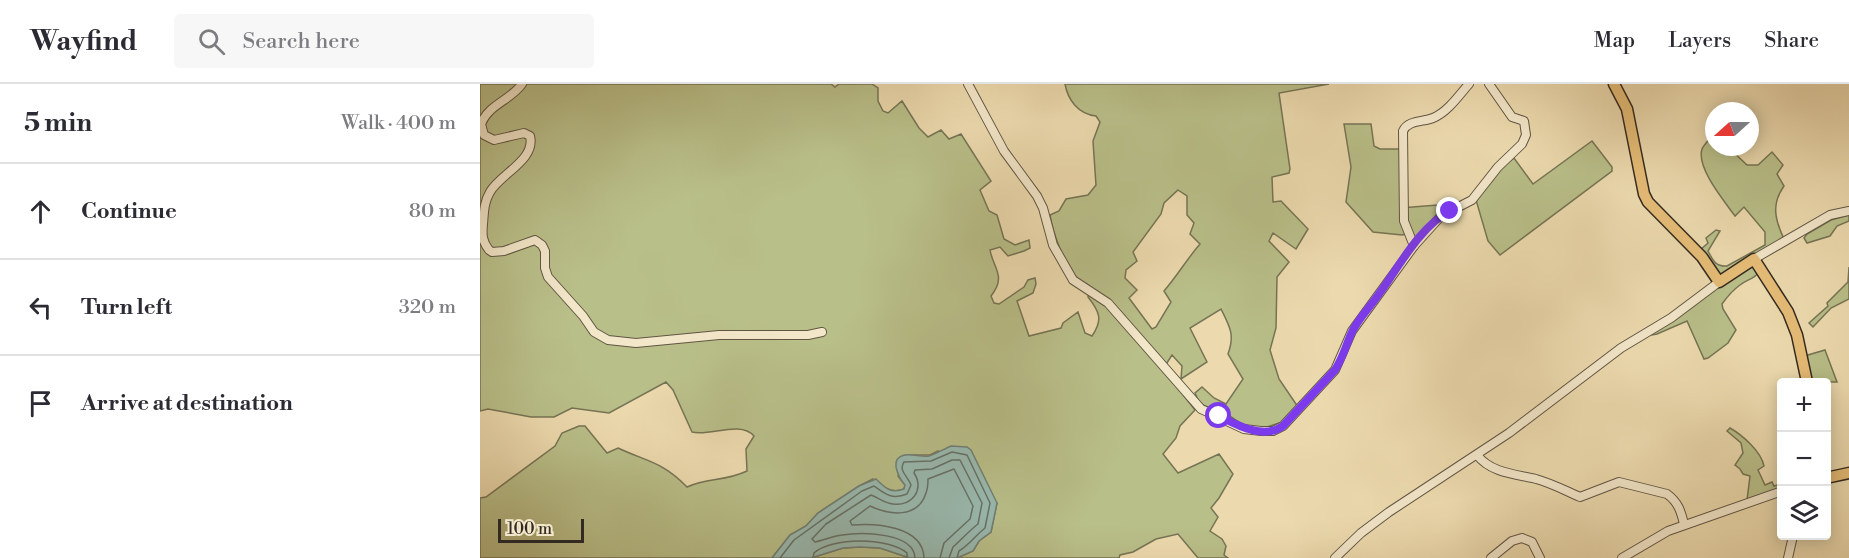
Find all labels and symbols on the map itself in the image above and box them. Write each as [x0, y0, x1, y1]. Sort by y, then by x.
north arrow [1705, 102, 1759, 156]
route end [1436, 197, 1462, 223]
route start [1205, 402, 1231, 428]
scale bar [498, 516, 584, 544]

